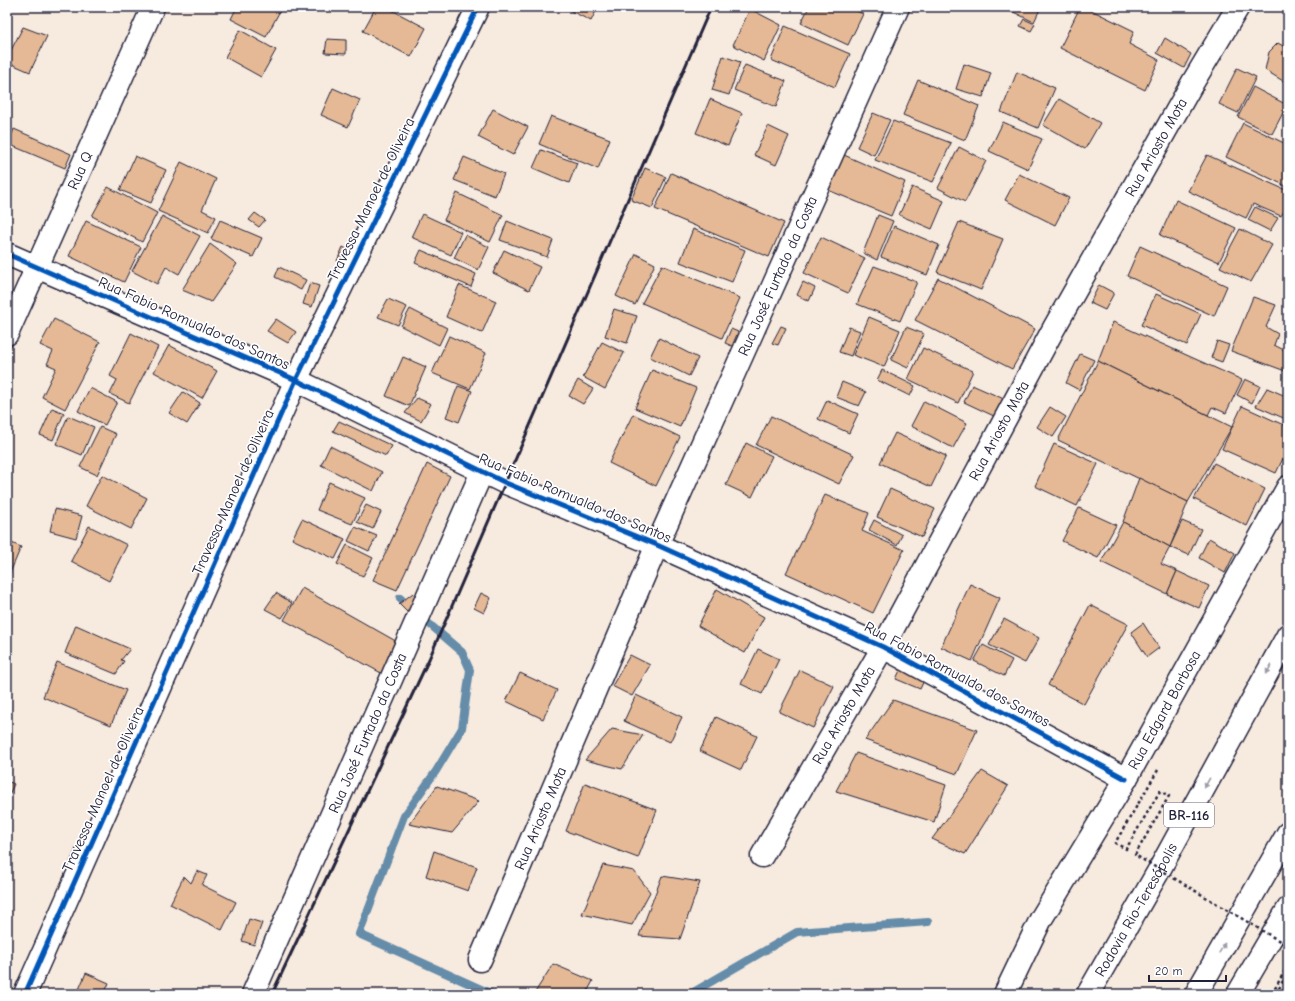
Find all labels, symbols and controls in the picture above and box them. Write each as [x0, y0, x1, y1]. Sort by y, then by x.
street label: Rua Ariosto Mota [1121, 95, 1191, 200]
street label: Travessa Manoel de Oliveira [324, 114, 418, 284]
street label: Rua Q [64, 149, 96, 192]
street label: Rua José Furtado da Costa [734, 193, 821, 359]
street label: Rua Fabio Romualdo dos Santos [96, 273, 292, 373]
street label: Rua Ariosto Mota [965, 378, 1033, 484]
street label: Travessa Manoel de Oliveira [188, 406, 278, 578]
street label: Rua Fabio Romualdo dos Santos [476, 449, 674, 547]
street label: Rua Fabio Romualdo dos Santos [861, 617, 1053, 731]
street label: Rua Edgard Barbosa [1124, 647, 1205, 773]
street label: Rua José Furtado da Costa [324, 650, 411, 816]
street label: Rua Ariosto Mota [808, 663, 879, 767]
one-way arrow [1266, 663, 1273, 675]
street label: Travessa Manoel de Oliveira [58, 703, 148, 875]
street label: Rua Ariosto Mota [510, 764, 570, 873]
one-way arrow [1204, 777, 1210, 789]
road number: BR-116 [1164, 803, 1214, 827]
street label: Rodovia Rio-Teresópolis [1091, 840, 1181, 980]
one-way arrow [1219, 942, 1226, 954]
scale bar [1149, 957, 1226, 983]
text: 20 m [1155, 964, 1183, 978]

